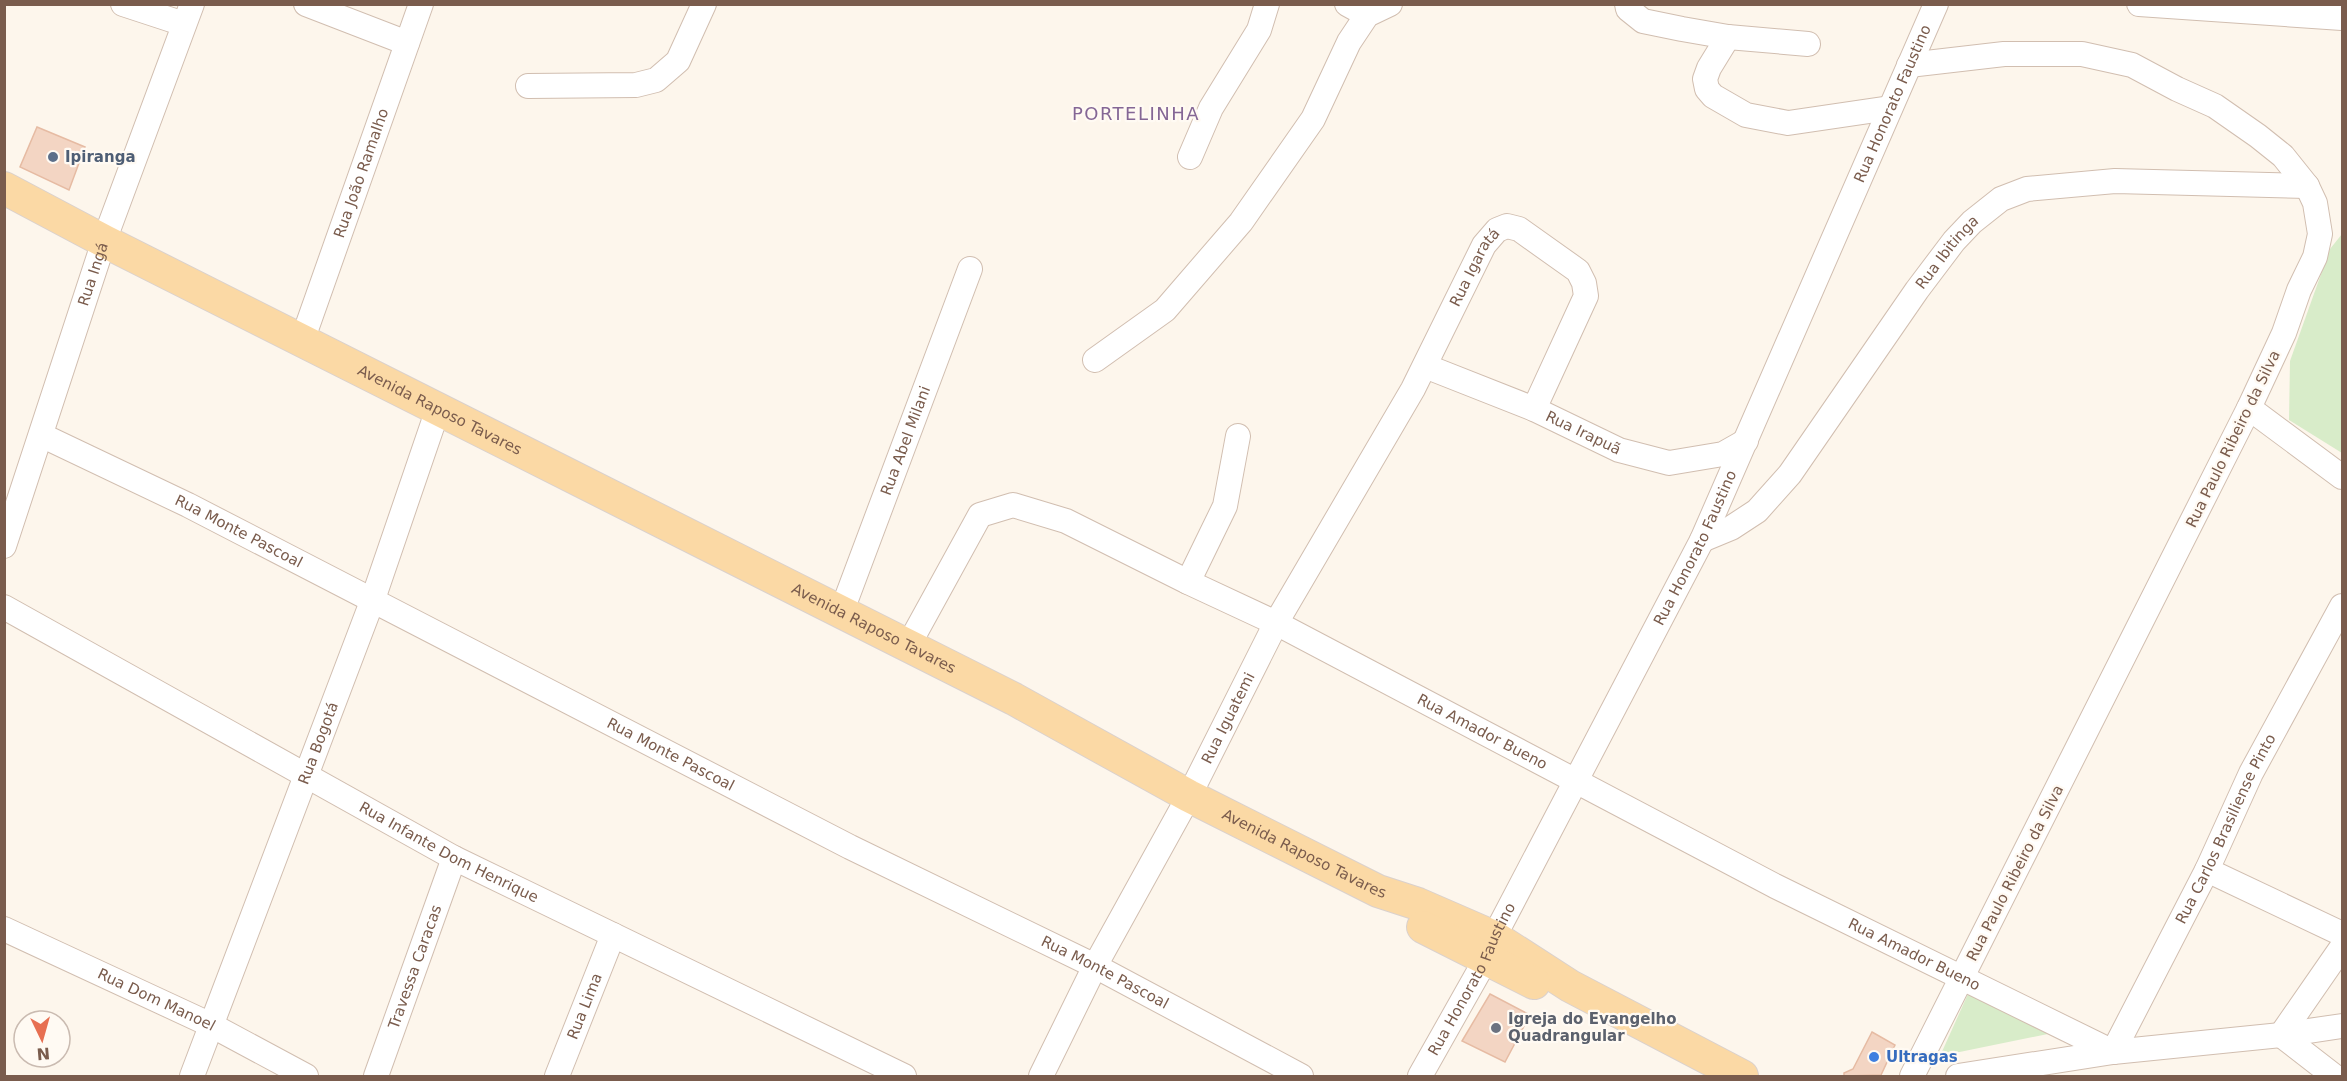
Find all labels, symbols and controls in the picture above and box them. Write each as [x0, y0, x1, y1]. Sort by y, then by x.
street label: Rua Honorato Faustino [1850, 22, 1935, 185]
district label: PORTELINHA [1072, 103, 1200, 124]
street label: Rua João Ramalho [330, 106, 392, 240]
place label: Ipiranga [65, 148, 136, 166]
marker: Ipiranga [46, 150, 60, 164]
street label: Rua Ibitinga [1912, 211, 1982, 293]
street label: Rua Igaratá [1446, 225, 1503, 310]
street label: Rua Ingá [74, 240, 112, 308]
street label: Rua Paulo Ribeiro da Silva [2182, 347, 2284, 531]
street label: Avenida Raposo Tavares [355, 361, 525, 459]
street label: Rua Abel Milani [877, 384, 934, 498]
street label: Rua Irapuã [1543, 407, 1624, 459]
street label: Rua Honorato Faustino [1650, 467, 1740, 628]
street label: Rua Monte Pascoal [172, 491, 306, 572]
street label: Avenida Raposo Tavares [789, 580, 959, 677]
street label: Rua Iguatemi [1198, 669, 1259, 767]
street label: Rua Amador Bueno [1414, 690, 1551, 773]
street label: Rua Bogotá [295, 700, 342, 787]
street label: Rua Monte Pascoal [604, 714, 737, 795]
street label: Rua Carlos Brasiliense Pinto [2172, 731, 2280, 927]
street label: Rua Paulo Ribeiro da Silva [1963, 782, 2067, 964]
street label: Rua Infante Dom Henrique [356, 798, 541, 907]
street label: Avenida Raposo Tavares [1219, 805, 1389, 902]
street label: Rua Honorato Faustino [1424, 900, 1519, 1059]
street label: Travessa Caracas [384, 902, 446, 1032]
street label: Rua Amador Bueno [1845, 914, 1983, 994]
street label: Rua Monte Pascoal [1038, 932, 1172, 1013]
street label: Rua Dom Manoel [95, 965, 218, 1035]
street label: Rua Lima [563, 971, 606, 1042]
north arrow [12, 1009, 72, 1069]
place label: Igreja do Evangelho Quadrangular [1508, 1010, 1677, 1045]
marker: Igreja do Evangelho Quadrangular [1489, 1021, 1503, 1035]
text: N [36, 1043, 51, 1063]
place label: Ultragas [1886, 1048, 1958, 1066]
marker: Ultragas [1867, 1050, 1881, 1064]

